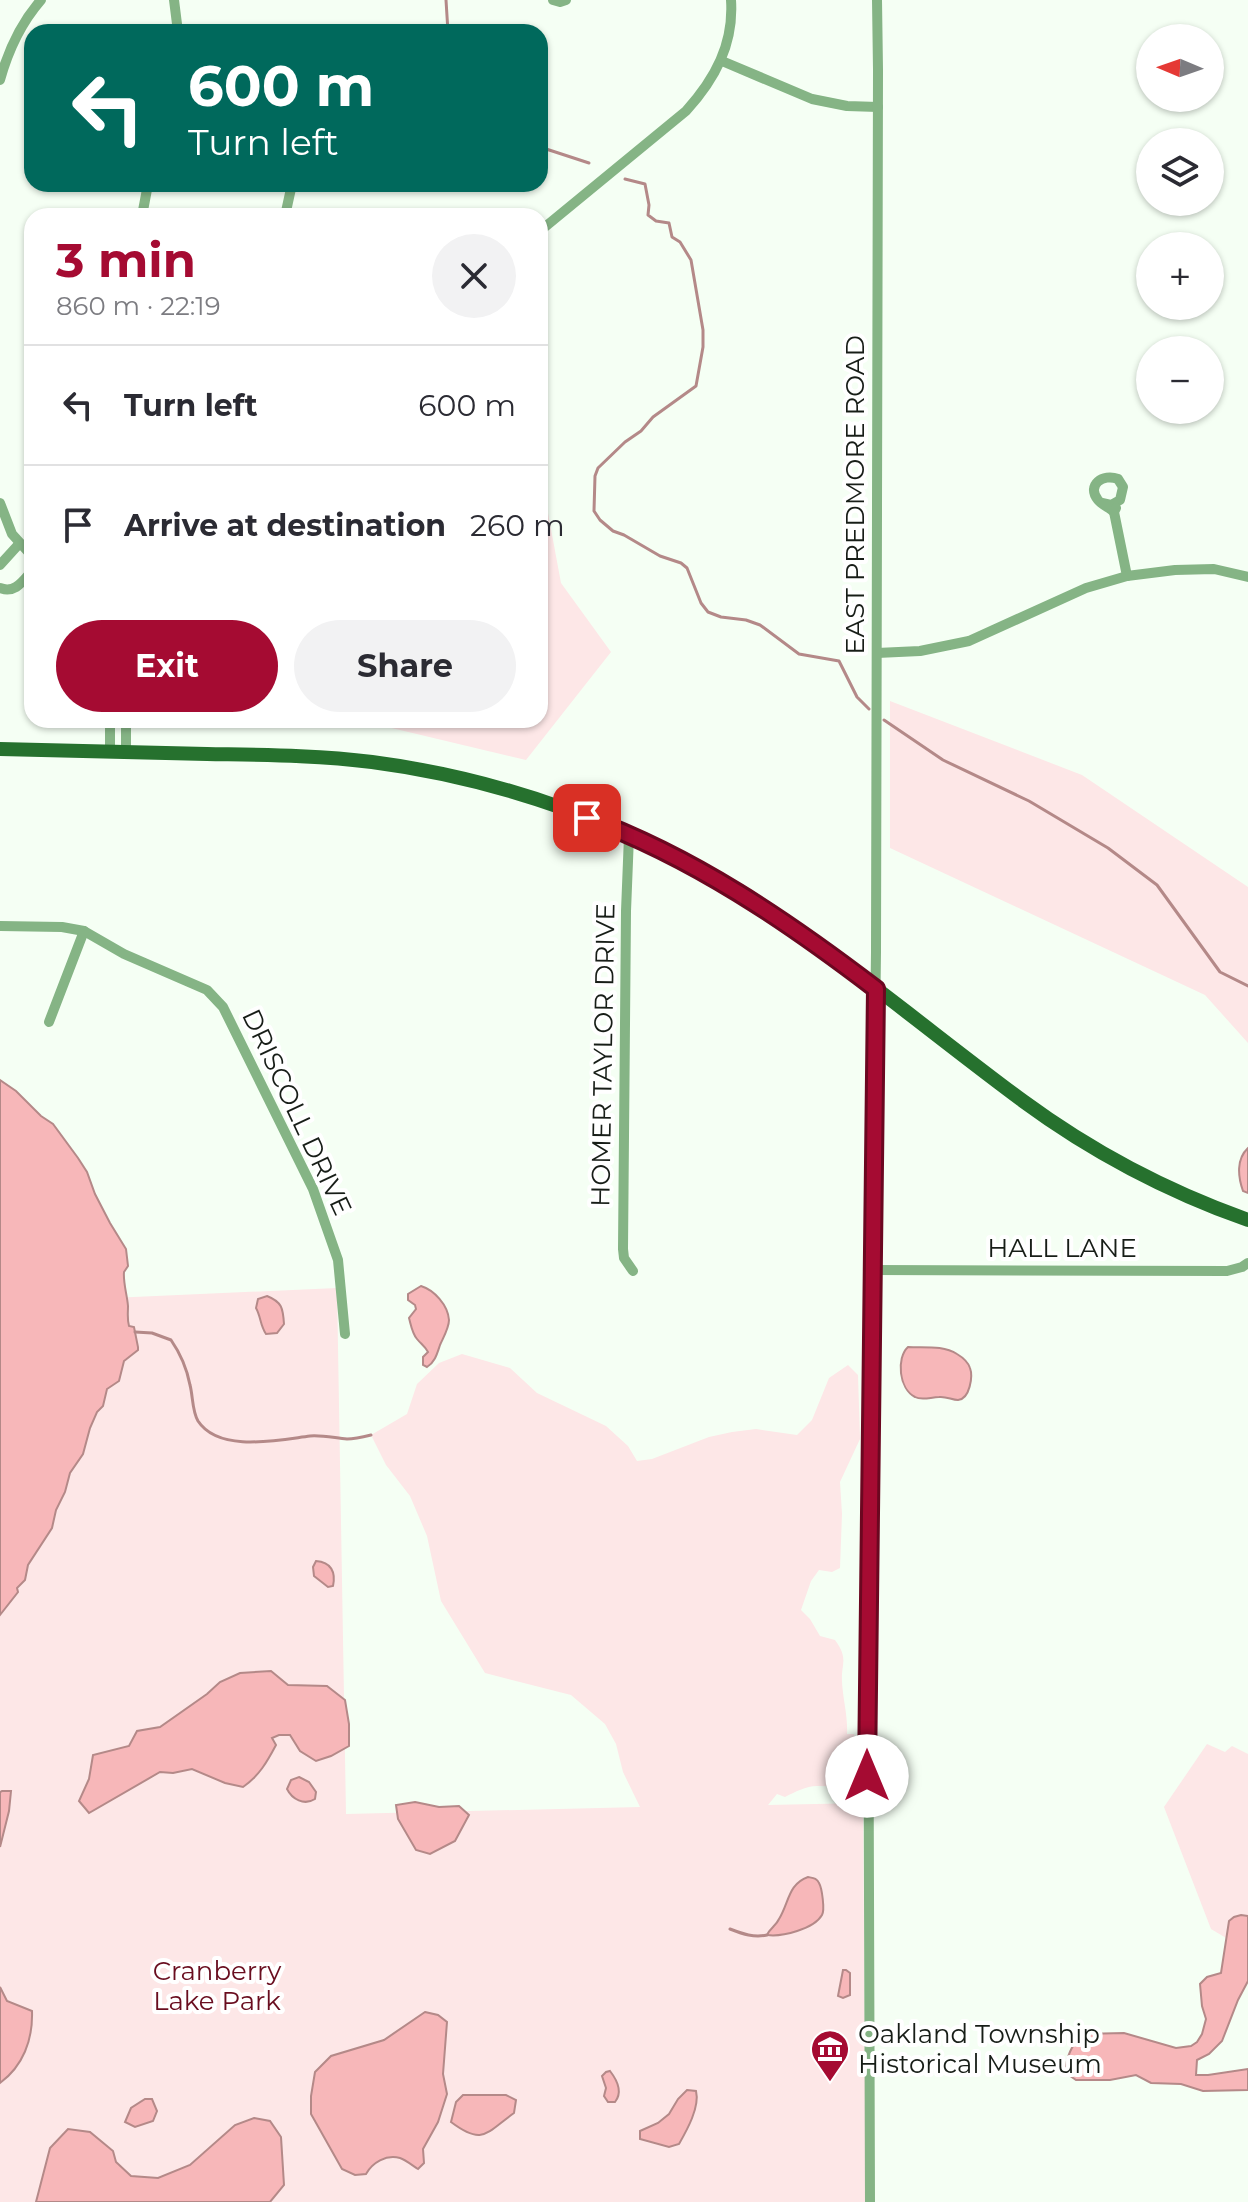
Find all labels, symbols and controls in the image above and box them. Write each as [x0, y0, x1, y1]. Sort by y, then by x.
north arrow [1136, 24, 1224, 112]
map controls [1136, 24, 1224, 424]
text: 600 m [188, 52, 374, 120]
icon: left [56, 56, 160, 160]
text: Turn left [188, 120, 339, 164]
button: layers [1136, 128, 1224, 216]
text: 3 min [56, 231, 196, 289]
button: + [1136, 232, 1224, 320]
button: close [432, 234, 516, 318]
text: 860 m · 22:19 [56, 290, 220, 322]
street label: EAST PREDMORE ROAD [839, 335, 871, 655]
button: − [1136, 336, 1224, 424]
icon: left [56, 383, 100, 427]
text: Turn left [124, 387, 257, 424]
text: 600 m [418, 387, 516, 424]
icon: arrive [56, 503, 100, 547]
text: Arrive at destination [124, 507, 446, 544]
text: 260 m [470, 507, 565, 544]
button: Exit [56, 620, 278, 712]
button: Share [294, 620, 516, 712]
pin [553, 784, 621, 852]
icon: arrive [565, 796, 609, 840]
street label: HOMER TAYLOR DRIVE [584, 903, 622, 1207]
street label: DRISCOLL DRIVE [235, 1004, 359, 1220]
street label: HALL LANE [987, 1232, 1137, 1264]
position arrow [825, 1734, 909, 1818]
park label: Cranberry Lake Park [153, 1955, 282, 2017]
place label: Oakland Township Historical Museum [858, 2018, 1102, 2080]
museum icon: Oakland Township Historical Museum [809, 2028, 851, 2083]

